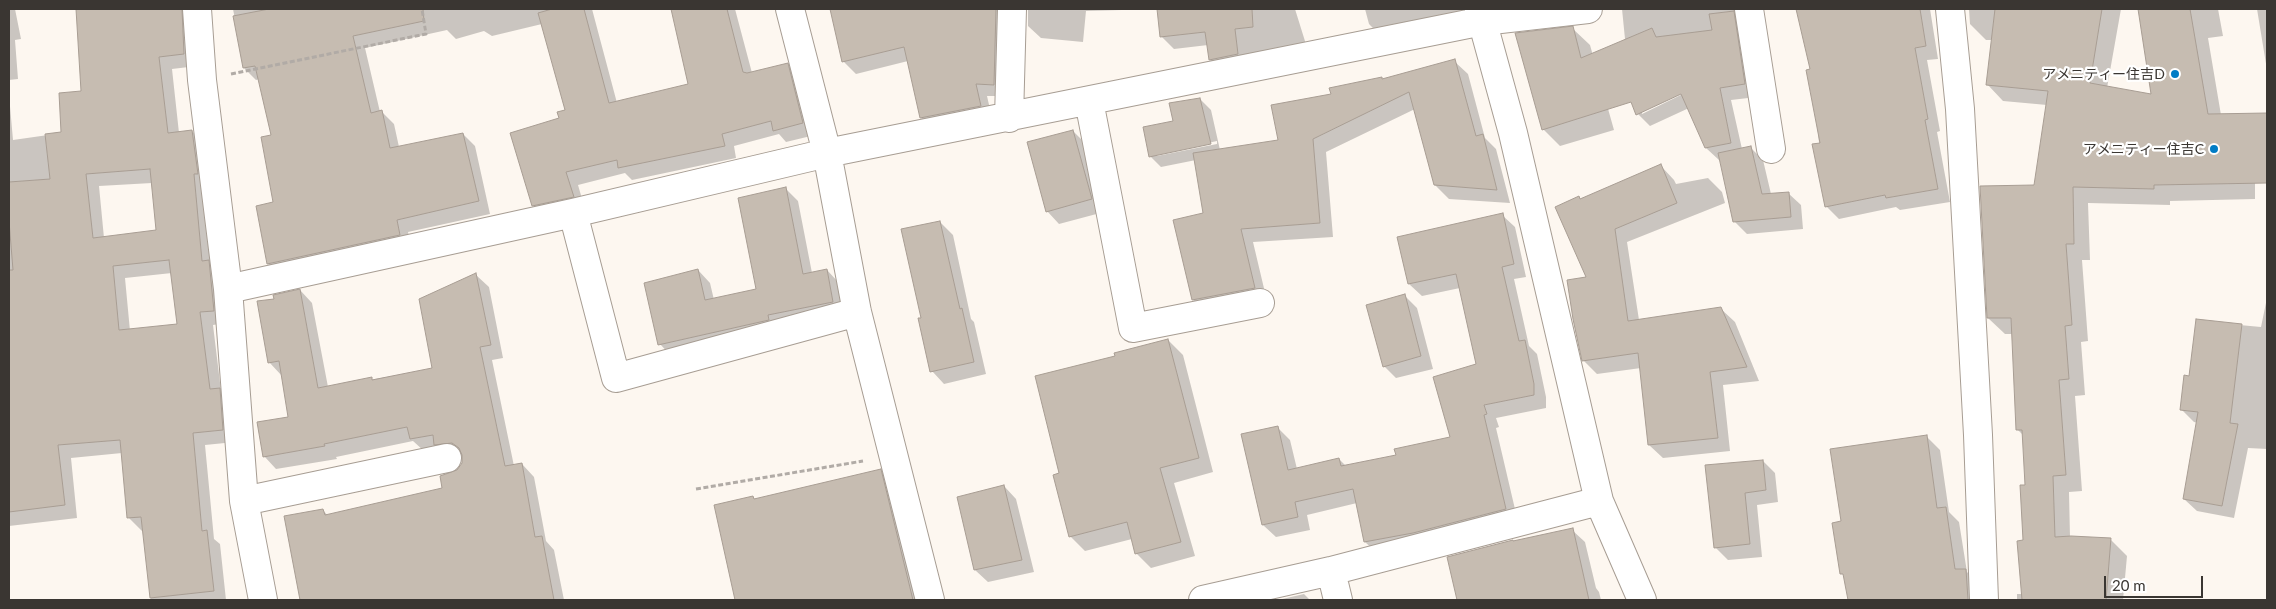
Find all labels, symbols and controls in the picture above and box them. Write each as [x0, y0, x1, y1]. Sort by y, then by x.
place label: アメニティー住吉D [2042, 66, 2165, 82]
marker: アメニティー住吉D [2169, 68, 2181, 80]
place label: アメニティー住吉C [2083, 141, 2204, 157]
marker: アメニティー住吉C [2208, 143, 2220, 155]
scale bar [2106, 566, 2205, 598]
text: 20 m [2112, 576, 2146, 594]

